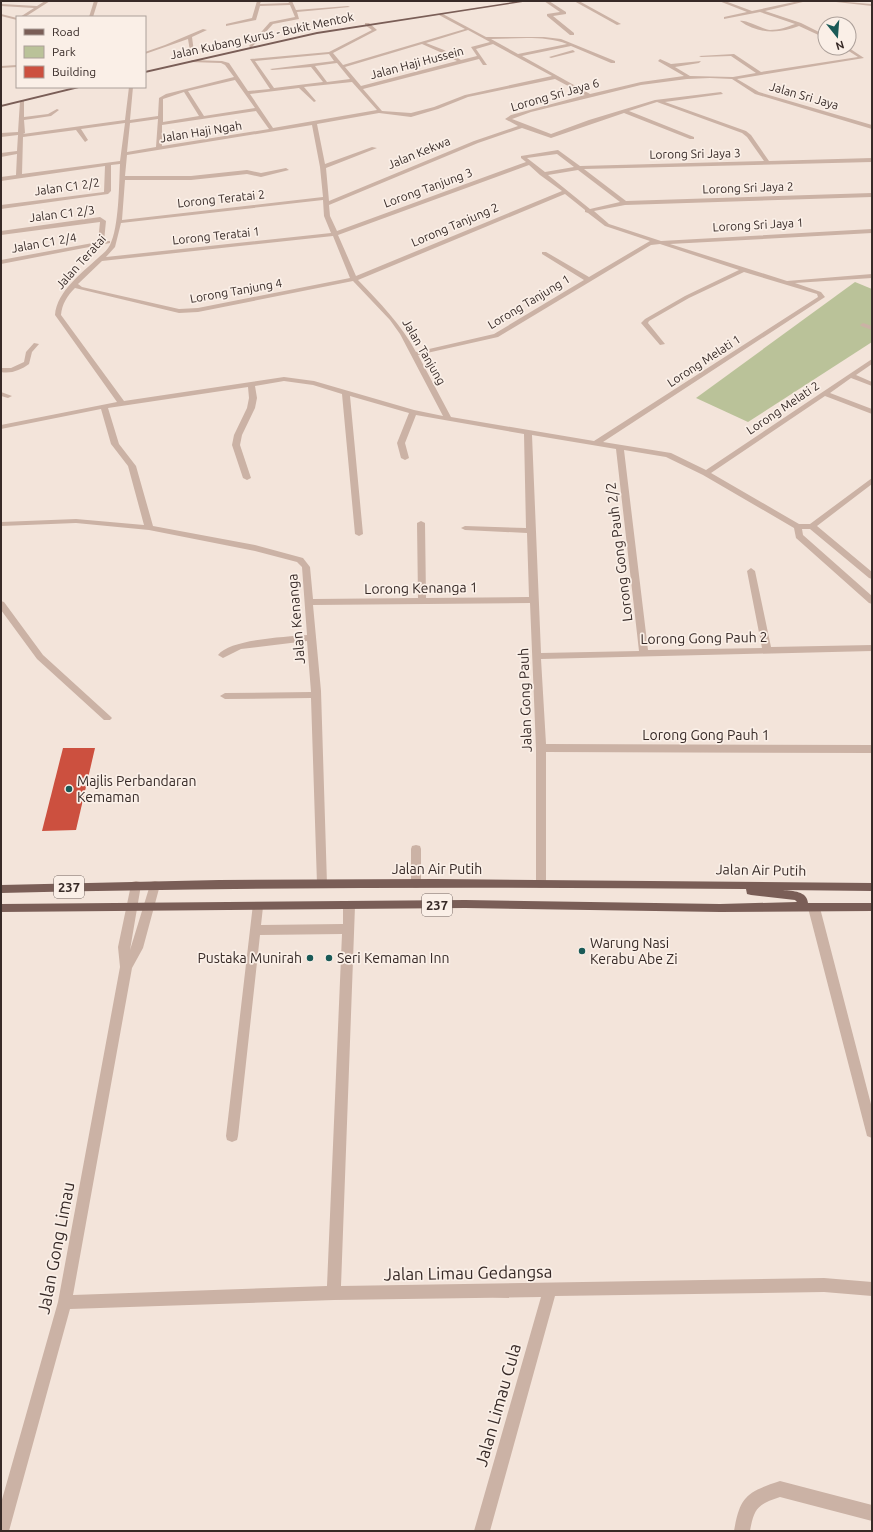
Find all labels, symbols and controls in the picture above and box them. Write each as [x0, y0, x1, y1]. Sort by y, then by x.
street label: Jalan Kubang Kurus - Bukit Mentok [169, 10, 355, 61]
legend [16, 16, 146, 88]
north arrow [817, 16, 857, 56]
text: Road [52, 25, 80, 38]
text: N [834, 39, 846, 53]
street label: Jalan Haji Hussein [369, 44, 465, 81]
text: Park [52, 45, 76, 58]
text: Building [52, 65, 96, 78]
street label: Lorong Sri Jaya 6 [509, 76, 601, 113]
street label: Jalan Sri Jaya [768, 79, 840, 112]
street label: Jalan Haji Ngah [159, 119, 243, 144]
street label: Jalan Kekwa [386, 134, 452, 171]
street label: Lorong Sri Jaya 3 [649, 146, 741, 161]
street label: Lorong Tanjung 3 [382, 165, 474, 210]
street label: Jalan C1 2/2 [33, 175, 100, 198]
street label: Lorong Sri Jaya 2 [702, 179, 794, 196]
street label: Lorong Teratai 2 [177, 187, 265, 210]
street label: Lorong Tanjung 2 [409, 200, 500, 249]
street label: Jalan C1 2/3 [28, 203, 95, 224]
street label: Lorong Sri Jaya 1 [712, 216, 804, 233]
street label: Lorong Teratai 1 [172, 224, 260, 247]
street label: Jalan C1 2/4 [10, 230, 78, 255]
street label: Jalan Teratai [53, 232, 108, 291]
street label: Lorong Tanjung 1 [485, 272, 572, 331]
street label: Lorong Tanjung 4 [189, 276, 283, 305]
street label: Jalan Tanjung [400, 317, 449, 387]
street label: Lorong Melati 1 [665, 332, 743, 389]
street label: Lorong Melati 2 [744, 379, 821, 437]
street label: Lorong Gong Pauh 2/2 [603, 481, 635, 623]
street label: Jalan Kenanga [284, 573, 308, 665]
street label: Lorong Kenanga 1 [364, 579, 478, 597]
street label: Lorong Gong Pauh 2 [640, 629, 768, 647]
street label: Jalan Gong Pauh [515, 648, 535, 752]
street label: Lorong Gong Pauh 1 [642, 727, 770, 743]
place label: Majlis Perbandaran Kemaman [77, 773, 197, 805]
marker: Majlis Perbandaran Kemaman [64, 784, 74, 794]
street label: Jalan Air Putih [392, 861, 482, 877]
street label: Jalan Air Putih [716, 861, 806, 879]
road number: 237 [54, 876, 84, 898]
road number: 237 [422, 894, 452, 916]
place label: Warung Nasi Kerabu Abe Zi [590, 935, 678, 967]
marker: Warung Nasi Kerabu Abe Zi [577, 946, 587, 956]
place label: Pustaka Munirah [197, 950, 302, 966]
place label: Seri Kemaman Inn [337, 950, 449, 966]
marker: Pustaka Munirah [305, 953, 315, 963]
marker: Seri Kemaman Inn [324, 953, 334, 963]
street label: Jalan Gong Limau [33, 1180, 78, 1316]
street label: Jalan Limau Gedangsa [384, 1262, 552, 1283]
street label: Jalan Limau Cula [471, 1341, 524, 1468]

